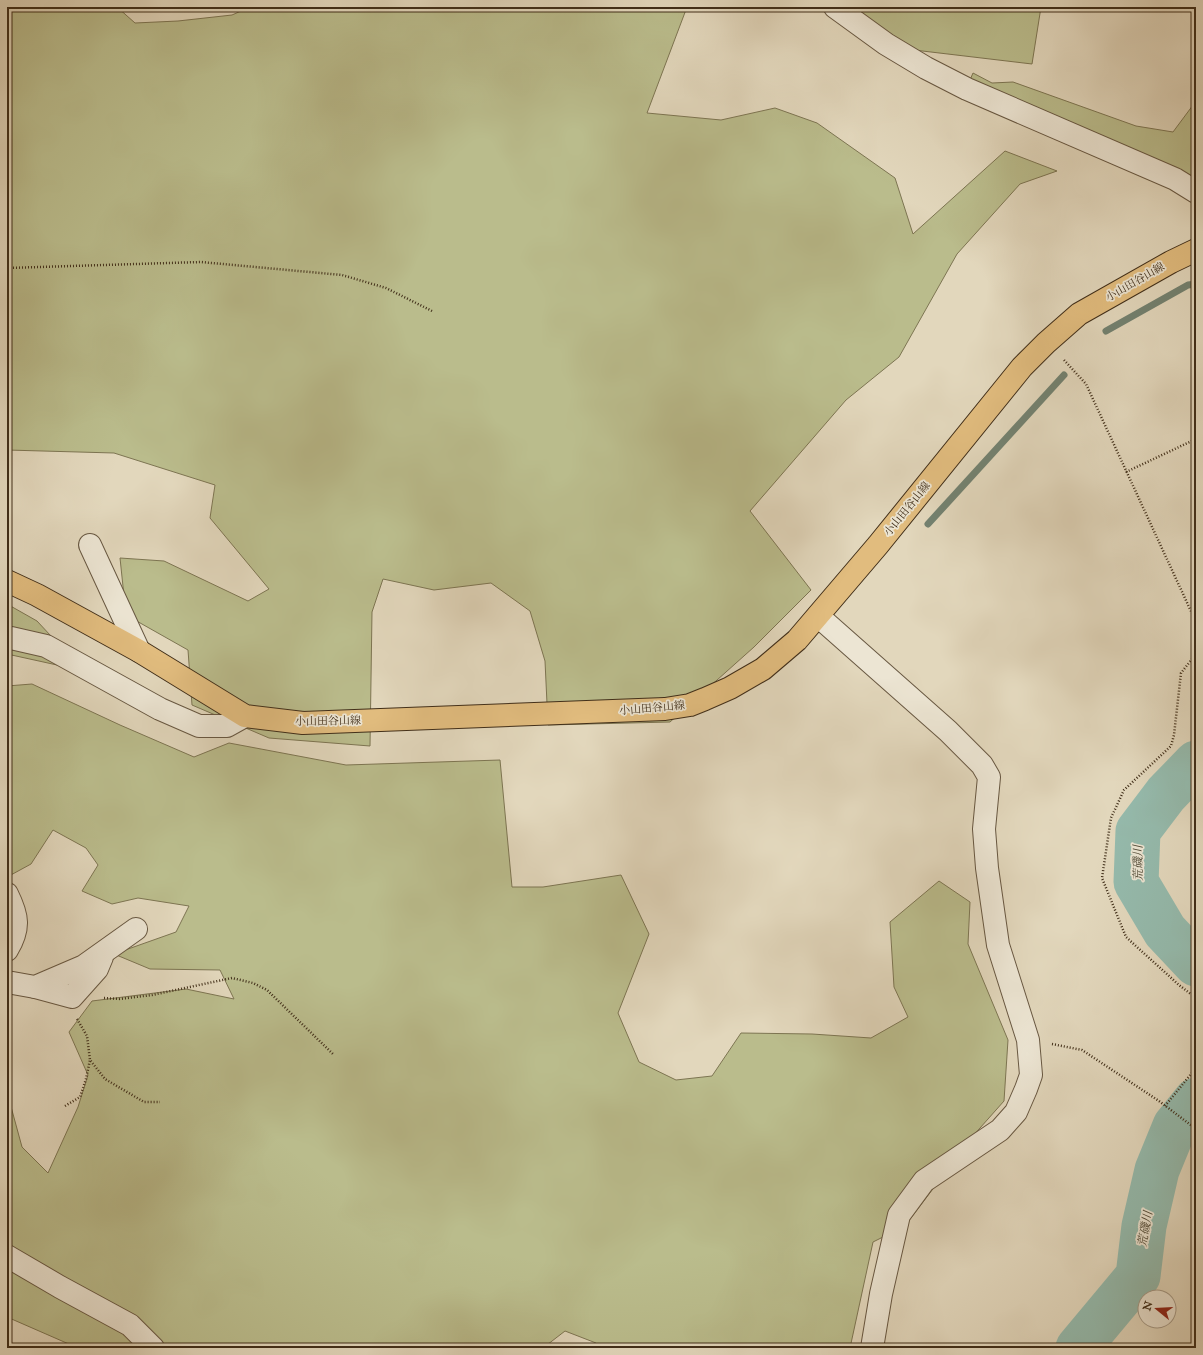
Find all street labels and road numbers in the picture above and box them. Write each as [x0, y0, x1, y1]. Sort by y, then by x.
street label: 小山田谷山線 [1103, 260, 1167, 304]
street label: 小山田谷山線 [881, 479, 933, 539]
street label: 小山田谷山線 [619, 699, 685, 717]
street label: 小山田谷山線 [295, 714, 361, 728]

